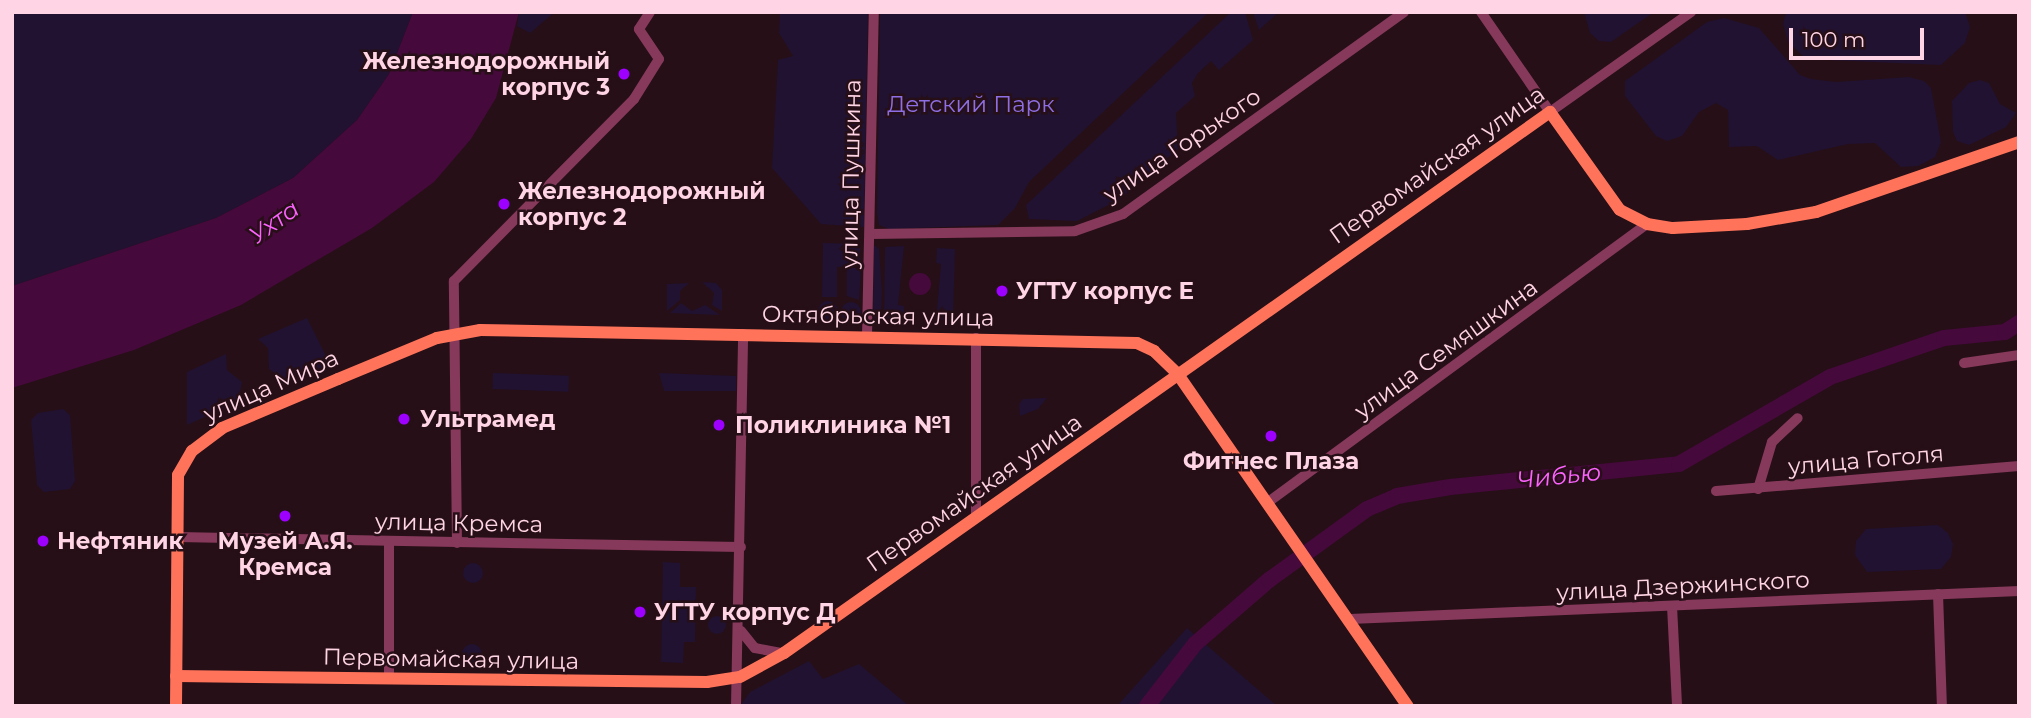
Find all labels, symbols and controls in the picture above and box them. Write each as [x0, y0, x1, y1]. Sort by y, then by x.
scale bar [1793, 14, 1928, 58]
text: 100 m [1802, 27, 1865, 52]
place label: Железнодорожный корпус 3 [362, 47, 610, 101]
marker: Железнодорожный корпус 3 [616, 66, 632, 82]
street label: улица Пушкина [836, 79, 866, 269]
street label: Первомайская улица [1324, 80, 1550, 250]
street label: улица Горького [1098, 82, 1266, 208]
park label: Детский Парк [887, 90, 1055, 118]
place label: Железнодорожный корпус 2 [518, 177, 766, 231]
water label: Ухта [243, 194, 305, 250]
marker: Железнодорожный корпус 2 [496, 196, 512, 212]
street label: улица Семяшкина [1349, 273, 1543, 425]
place label: УГТУ корпус Е [1016, 277, 1194, 305]
marker: УГТУ корпус Е [994, 283, 1010, 299]
street label: Октябрьская улица [762, 300, 994, 332]
street label: улица Мира [199, 344, 343, 428]
place label: Ультрамед [420, 405, 555, 433]
street label: Первомайская улица [861, 408, 1087, 578]
marker: Ультрамед [394, 409, 414, 429]
place label: Поликлиника №1 [735, 411, 951, 439]
marker: Поликлиника №1 [709, 415, 729, 435]
marker: Фитнес Плаза [1263, 428, 1279, 444]
street label: улица Гоголя [1787, 439, 1945, 481]
place label: Фитнес Плаза [1183, 447, 1359, 475]
water label: Чибью [1515, 457, 1603, 495]
marker: Музей А.Я. Кремса [277, 508, 293, 524]
street label: улица Кремса [375, 508, 543, 538]
place label: Нефтяник [57, 527, 183, 555]
place label: Музей А.Я. Кремса [218, 527, 352, 581]
marker: Нефтяник [35, 533, 51, 549]
street label: улица Дзержинского [1556, 566, 1810, 606]
place label: УГТУ корпус Д [654, 598, 835, 626]
marker: УГТУ корпус Д [632, 604, 648, 620]
street label: Первомайская улица [323, 643, 579, 675]

